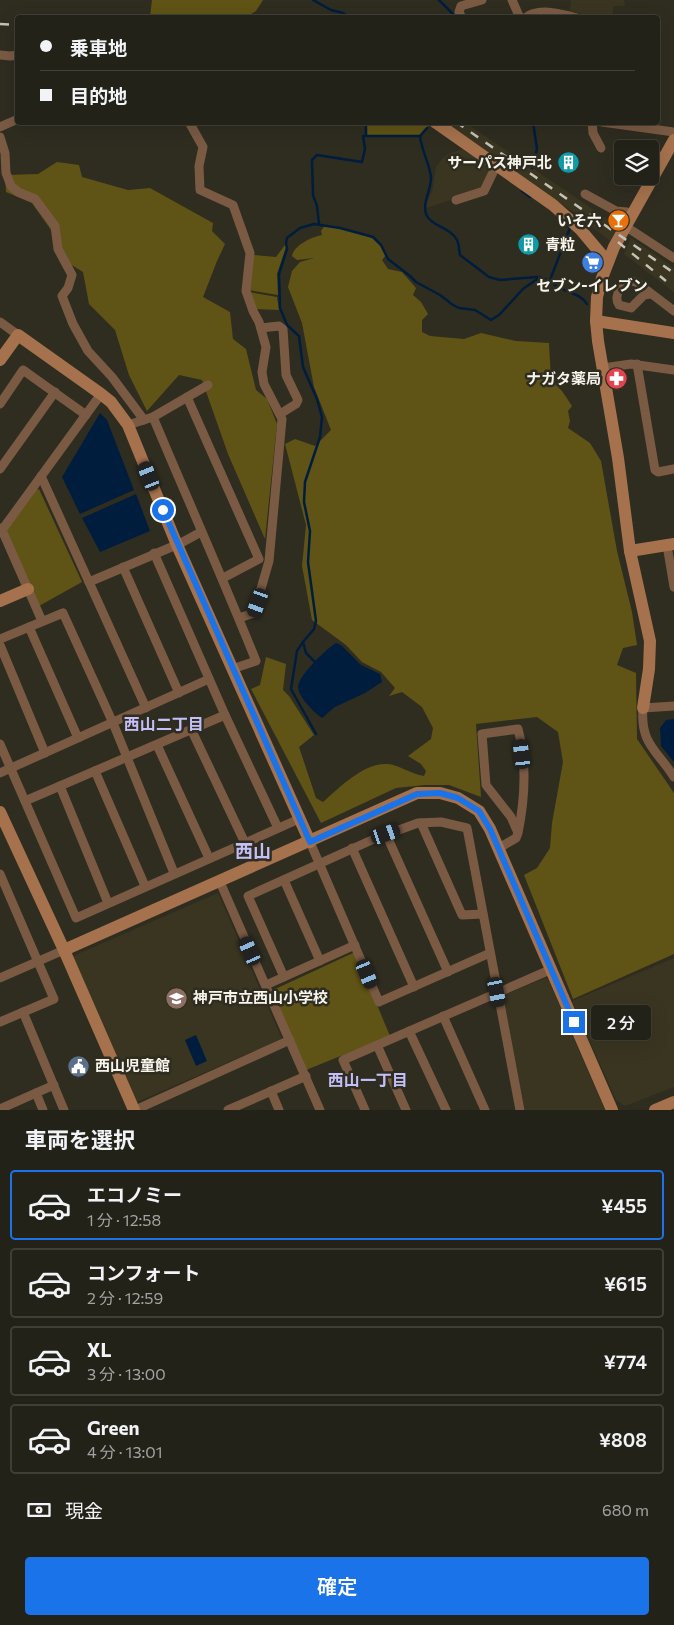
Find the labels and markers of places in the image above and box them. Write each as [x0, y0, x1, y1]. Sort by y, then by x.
building icon: サーパス神戸北 [556, 151, 580, 175]
place label: サーパス神戸北 [447, 153, 552, 171]
bar icon: いそ六 [606, 209, 630, 233]
place label: いそ六 [557, 211, 602, 229]
building icon: 青粒 [517, 233, 541, 257]
place label: 青粒 [545, 235, 575, 253]
supermarket icon: セブン-イレブン [580, 251, 604, 275]
place label: セブン-イレブン [536, 276, 648, 294]
pharmacy icon: ナガタ薬局 [605, 367, 629, 391]
place label: ナガタ薬局 [526, 369, 601, 387]
school or university icon: 神戸市立西山小学校 [165, 986, 189, 1010]
place label: 神戸市立西山小学校 [192, 988, 328, 1006]
public building icon: 西山児童館 [67, 1054, 91, 1078]
place label: 西山児童館 [95, 1056, 170, 1074]

